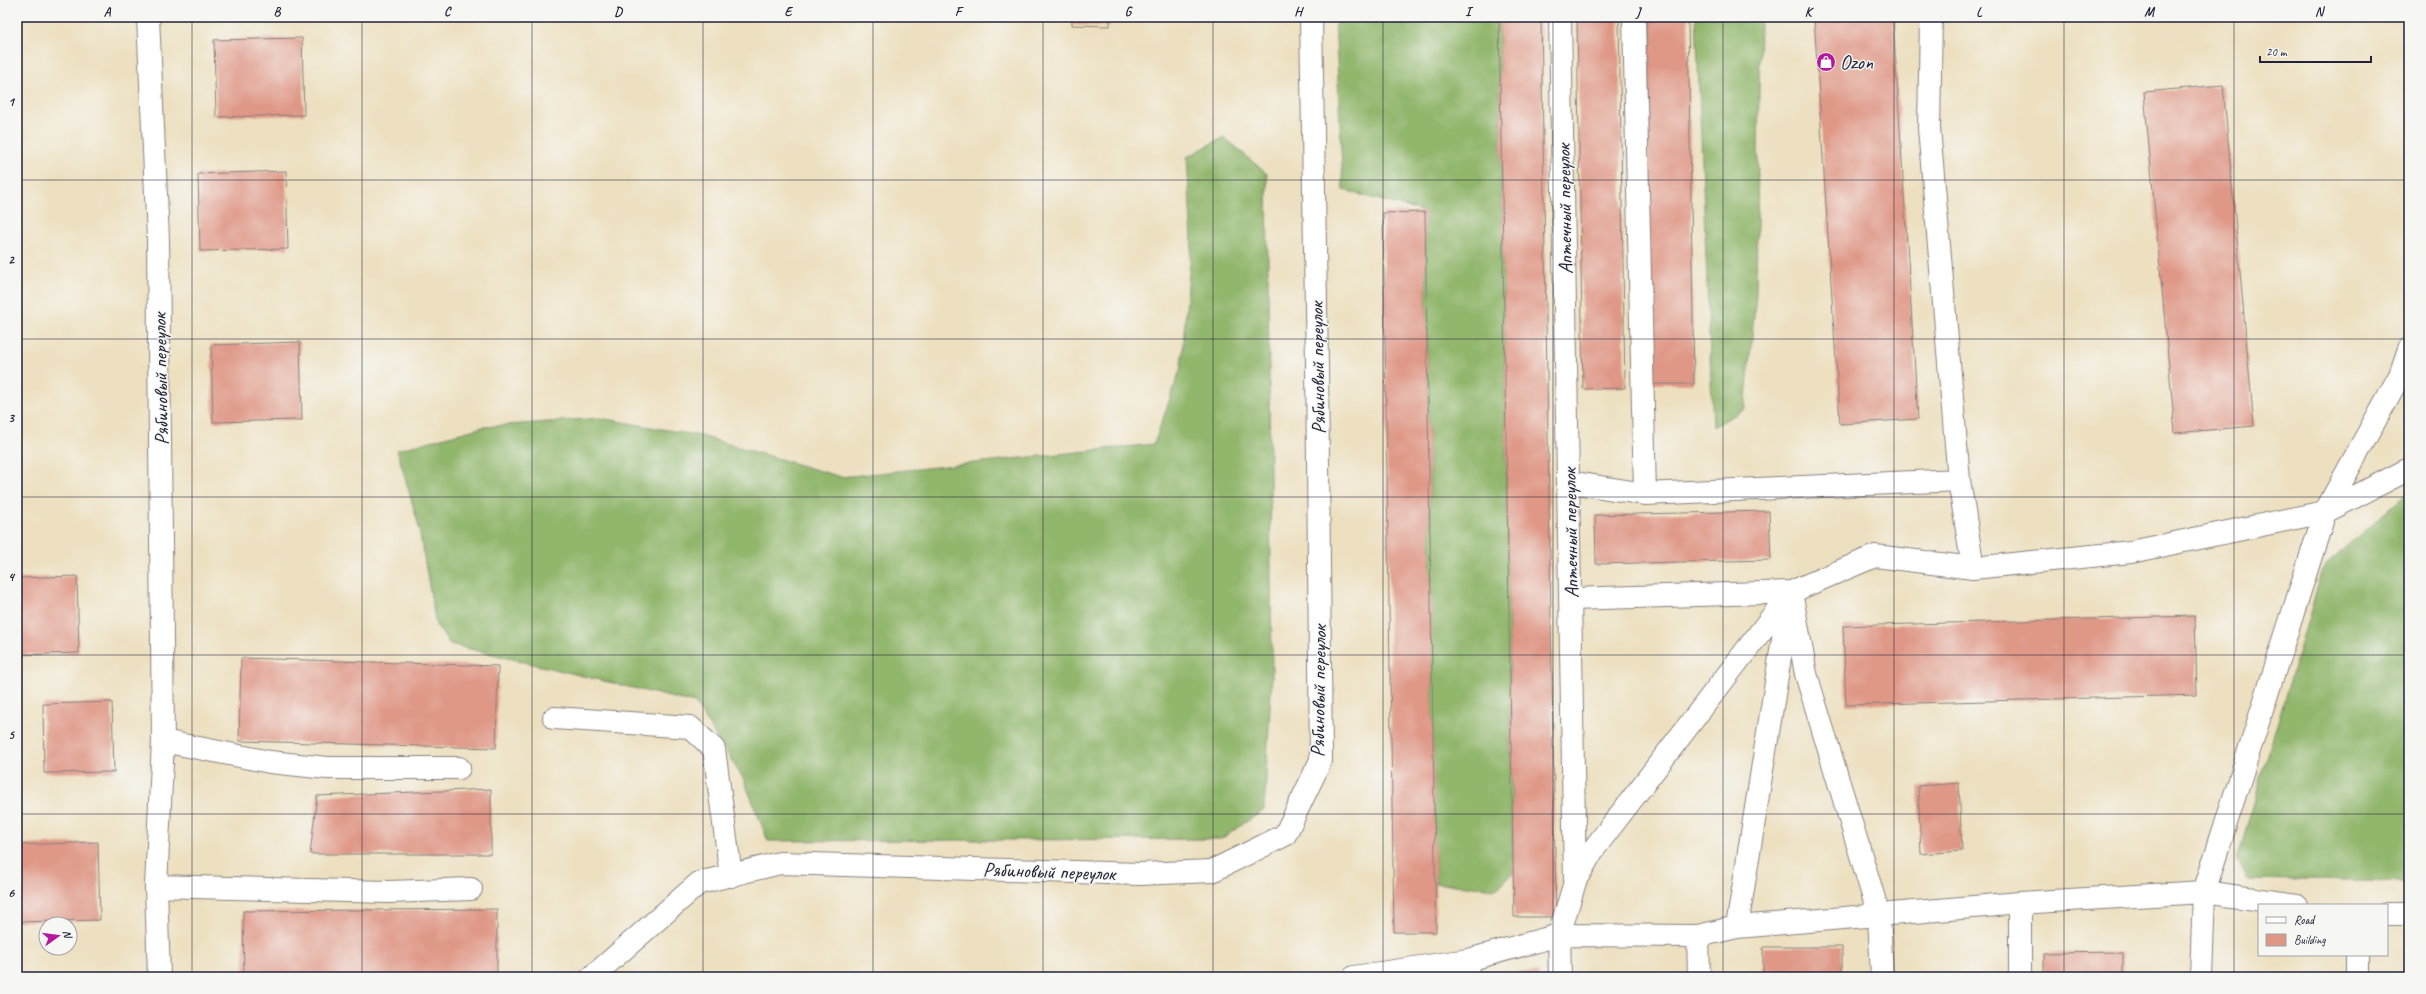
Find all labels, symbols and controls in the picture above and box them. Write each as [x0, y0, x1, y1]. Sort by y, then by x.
text: A [104, 4, 112, 20]
text: B [274, 4, 282, 20]
text: C [444, 4, 452, 20]
text: D [614, 4, 623, 20]
text: E [785, 4, 794, 20]
text: F [955, 4, 964, 20]
text: G [1125, 4, 1133, 20]
text: H [1294, 4, 1304, 20]
text: I [1465, 4, 1474, 20]
text: J [1635, 4, 1642, 20]
text: K [1805, 4, 1815, 20]
text: L [1976, 4, 1983, 20]
text: M [2144, 4, 2155, 20]
text: N [2315, 4, 2326, 20]
scale bar [2260, 38, 2371, 64]
text: 20 m [2266, 44, 2288, 60]
place label: Ozon [1840, 50, 1874, 75]
shop icon: Ozon [1815, 51, 1837, 73]
text: 1 [8, 94, 16, 110]
street label: Аптечный переулок [1551, 142, 1578, 274]
text: 2 [8, 252, 15, 268]
street label: Рябиновый переулок [1304, 300, 1331, 434]
street label: Рябиновый переулок [147, 311, 174, 445]
text: 3 [8, 410, 15, 426]
street label: Аптечный переулок [1557, 466, 1584, 598]
text: 4 [8, 569, 16, 585]
street label: Рябиновый переулок [1305, 623, 1332, 757]
text: 5 [8, 727, 15, 743]
street label: Рябиновый переулок [983, 857, 1117, 886]
text: 6 [8, 885, 15, 901]
legend [2258, 904, 2388, 956]
text: Road [2294, 912, 2316, 928]
north arrow [38, 916, 78, 956]
text: N [60, 929, 76, 941]
text: Building [2294, 932, 2326, 948]

